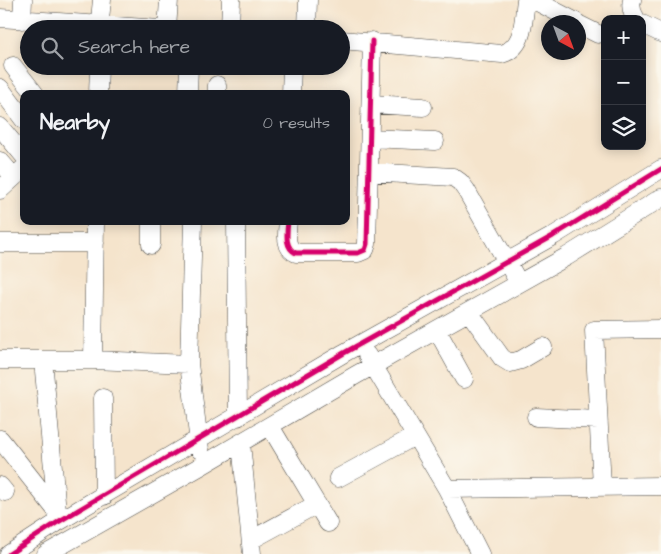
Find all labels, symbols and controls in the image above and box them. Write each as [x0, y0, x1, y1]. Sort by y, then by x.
north arrow [541, 15, 586, 60]
map controls [601, 15, 646, 150]
button: + [601, 15, 646, 60]
search box [20, 20, 350, 75]
icon: search [38, 34, 66, 62]
text: Search here [78, 34, 190, 61]
button: − [601, 60, 646, 105]
button: layers [601, 105, 646, 150]
text: Nearby [40, 108, 110, 137]
text: 0 results [263, 112, 330, 134]

